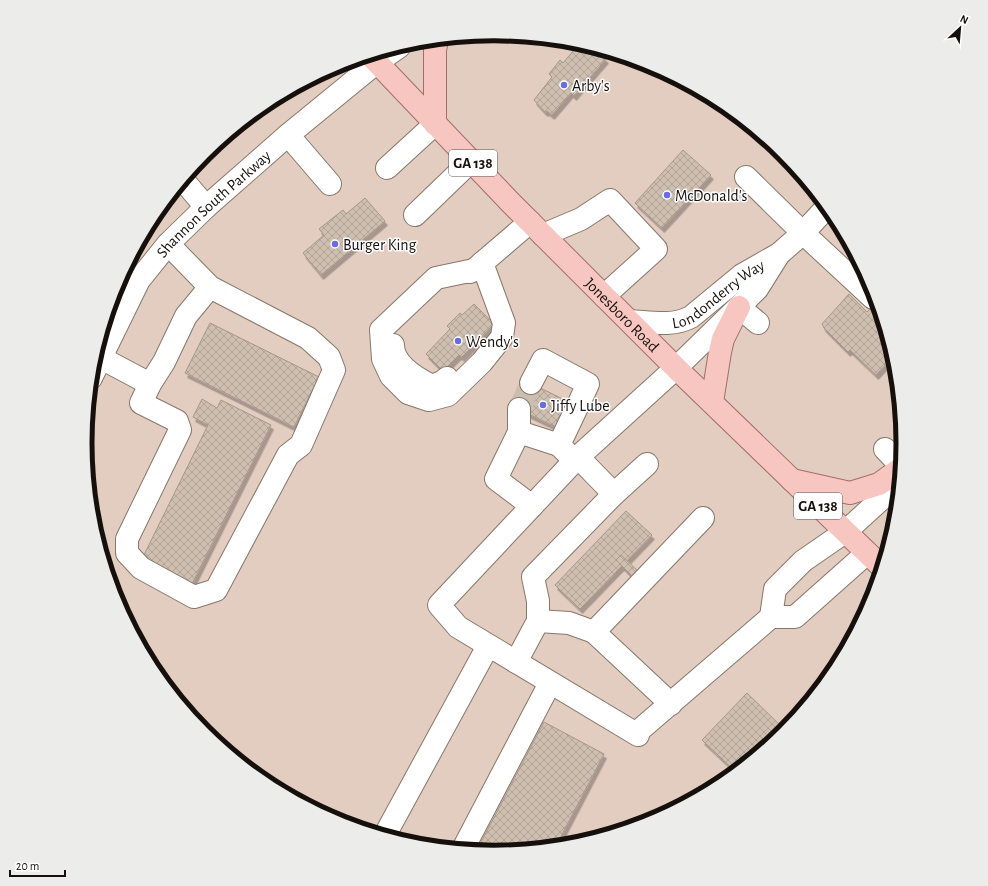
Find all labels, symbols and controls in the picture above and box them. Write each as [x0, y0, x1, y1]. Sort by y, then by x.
north arrow [940, 8, 980, 48]
text: N [958, 13, 970, 26]
place label: Arby's [572, 78, 610, 95]
marker: Arby's [559, 80, 569, 90]
street label: Shannon South Parkway [154, 147, 275, 261]
road number: GA 138 [449, 150, 497, 176]
place label: McDonald's [675, 188, 748, 204]
marker: McDonald's [662, 190, 672, 200]
place label: Burger King [343, 237, 417, 253]
marker: Burger King [330, 239, 340, 249]
street label: Londonderry Way [671, 257, 768, 332]
street label: Jonesboro Road [582, 275, 662, 355]
place label: Wendy's [466, 334, 519, 351]
marker: Wendy's [453, 336, 463, 346]
place label: Jiffy Lube [551, 398, 610, 415]
marker: Jiffy Lube [538, 400, 548, 410]
road number: GA 138 [794, 493, 842, 519]
scale bar [10, 852, 65, 878]
text: 20 m [16, 860, 39, 872]

